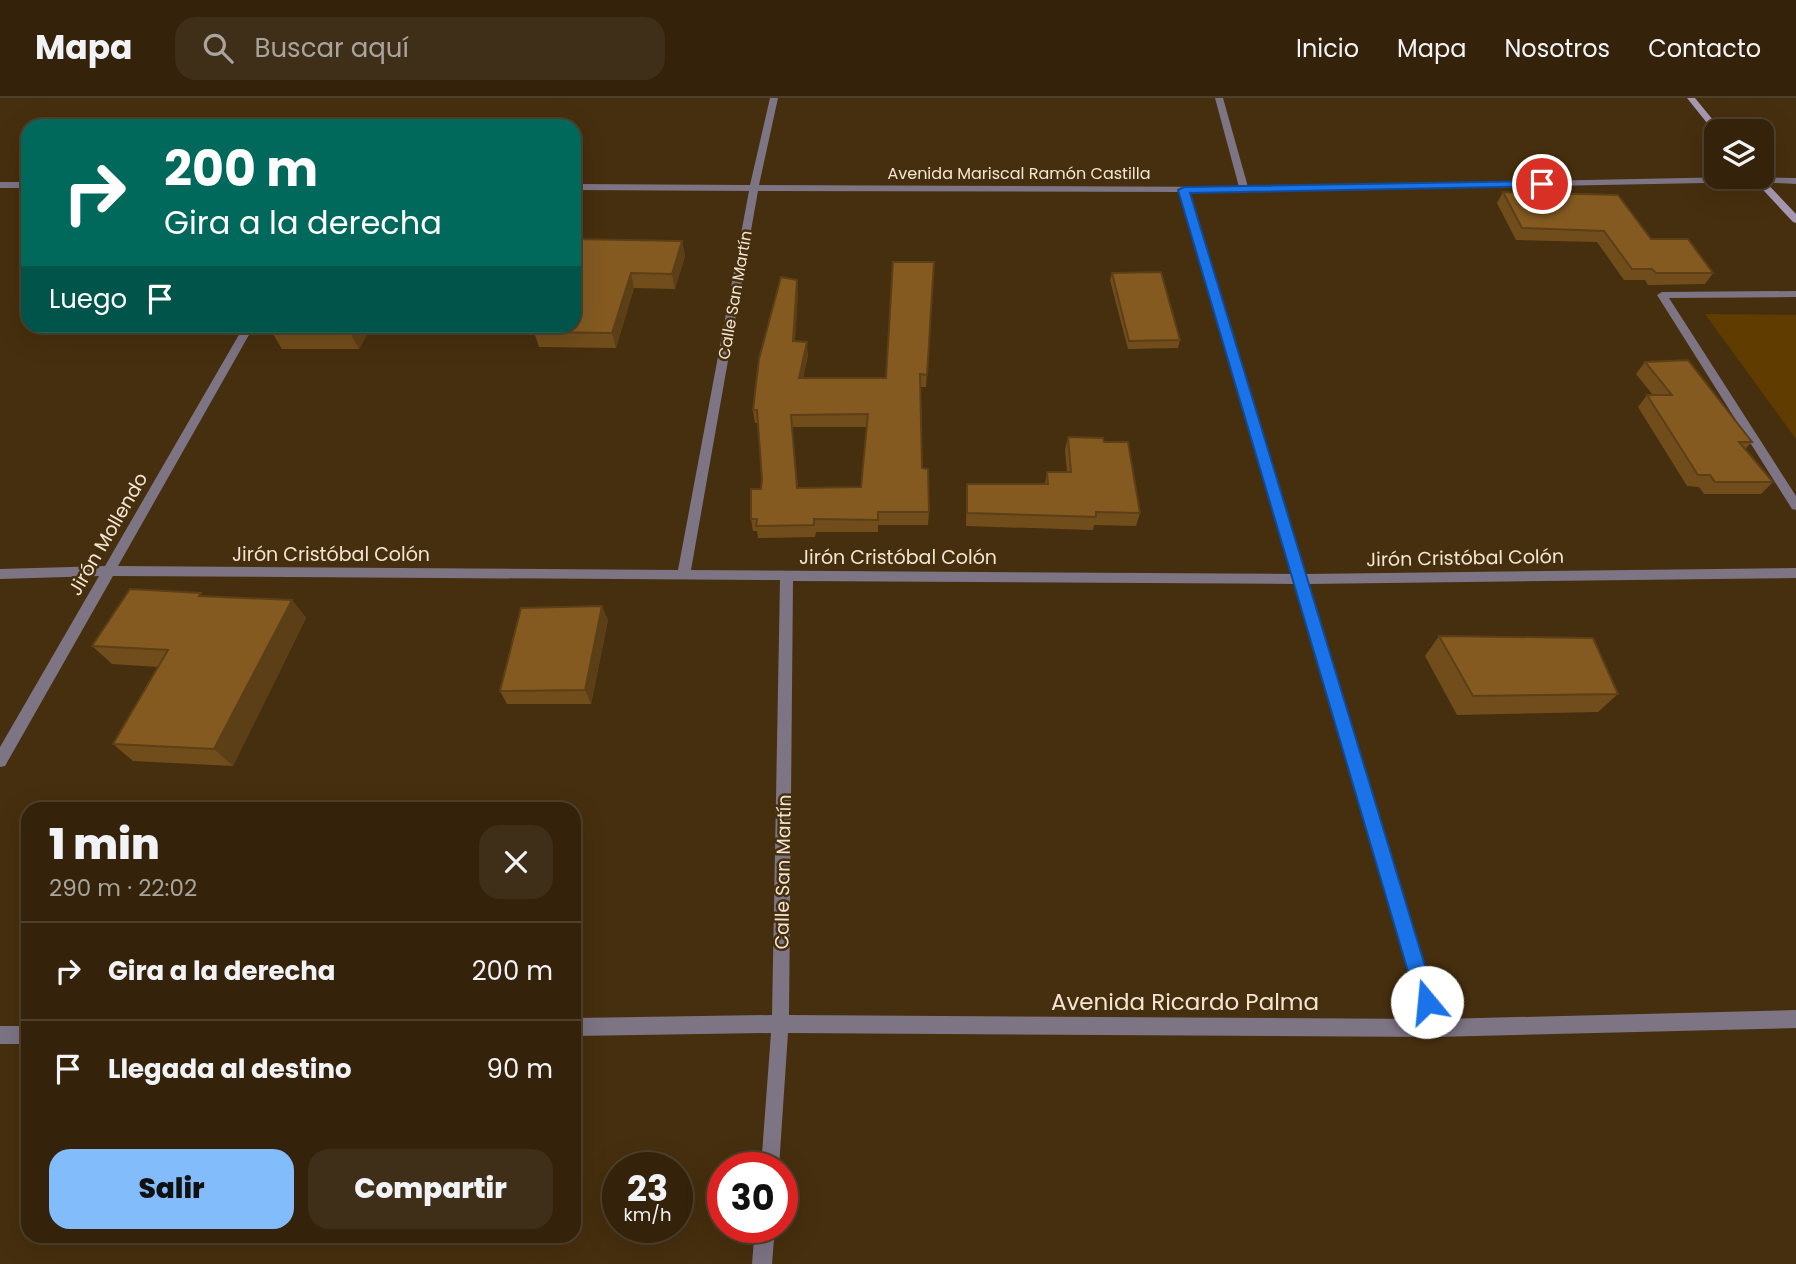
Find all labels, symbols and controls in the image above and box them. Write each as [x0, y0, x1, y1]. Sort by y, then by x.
search box [175, 17, 665, 80]
text: Mapa [35, 24, 133, 71]
icon: search [199, 29, 237, 67]
text: Buscar aquí [255, 30, 409, 66]
text: Inicio [1296, 32, 1359, 65]
text: Mapa [1397, 32, 1466, 65]
text: Nosotros [1504, 32, 1610, 65]
text: Contacto [1648, 32, 1761, 65]
map controls [1704, 119, 1774, 189]
button: layers [1704, 119, 1774, 189]
text: 200 m [164, 135, 318, 203]
icon: right [49, 147, 140, 238]
pin [1512, 154, 1572, 214]
street label: Avenida Mariscal Ramón Castilla [887, 162, 1151, 185]
icon: arrive [1523, 165, 1561, 203]
text: Gira a la derecha [164, 200, 442, 245]
street label: Calle San Martín [712, 229, 758, 361]
icon: arrive [141, 280, 179, 318]
text: Luego [49, 281, 127, 317]
street label: Jirón Mollendo [62, 467, 154, 601]
street label: Jirón Cristóbal Colón [232, 541, 430, 568]
street label: Jirón Cristóbal Colón [1366, 543, 1564, 573]
street label: Jirón Cristóbal Colón [799, 544, 997, 571]
street label: Calle San Martín [768, 794, 798, 950]
text: 1 min [49, 815, 160, 874]
button: close [479, 825, 553, 899]
text: 290 m · 22:02 [49, 872, 197, 904]
icon: right [49, 952, 87, 990]
text: Gira a la derecha [108, 953, 336, 989]
text: 200 m [472, 953, 553, 989]
position arrow [1390, 965, 1464, 1039]
street label: Avenida Ricardo Palma [1051, 986, 1319, 1018]
icon: arrive [49, 1050, 87, 1088]
text: Llegada al destino [108, 1051, 352, 1087]
text: 90 m [487, 1051, 553, 1087]
button: Salir [49, 1149, 294, 1229]
button: Compartir [308, 1149, 553, 1229]
speed limit sign: 30 [707, 1152, 798, 1243]
text: 23 [627, 1164, 668, 1213]
text: km/h [624, 1202, 671, 1227]

